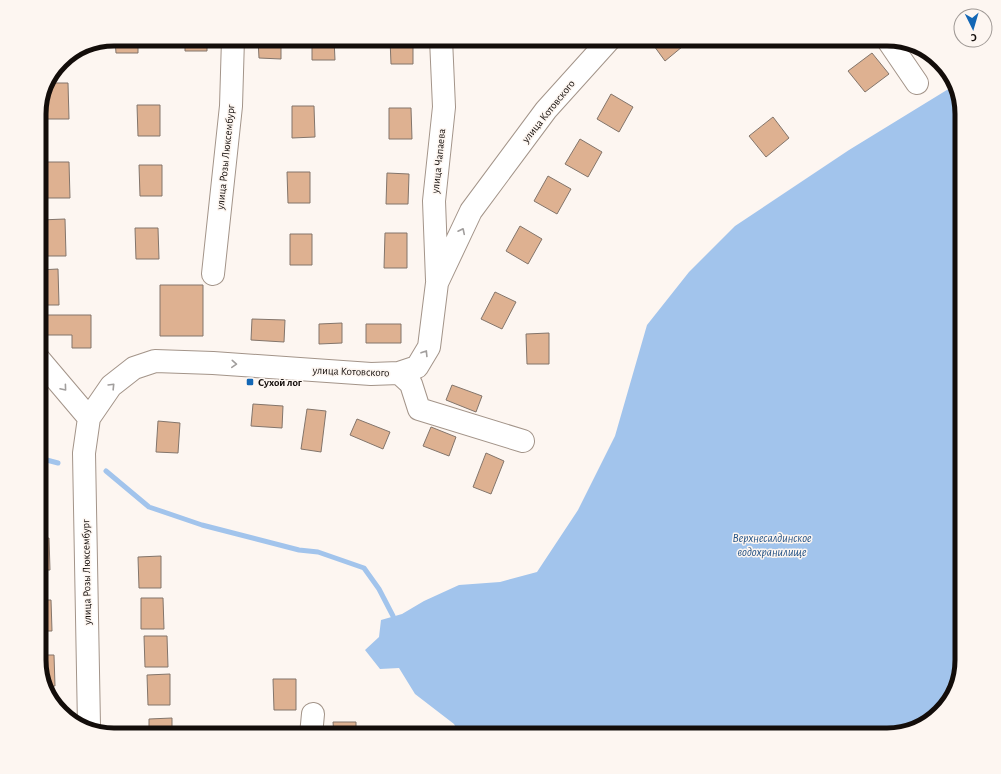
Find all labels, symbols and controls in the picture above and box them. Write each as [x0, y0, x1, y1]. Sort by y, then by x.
north arrow [953, 8, 993, 48]
text: С [970, 32, 977, 43]
street label: улица Котовского [519, 78, 577, 145]
street label: улица Розы Люксембург [214, 104, 237, 211]
street label: улица Чапаева [430, 128, 447, 195]
one-way arrow [457, 227, 465, 235]
one-way arrow [420, 350, 428, 357]
one-way arrow [231, 360, 237, 369]
street label: улица Котовского [311, 365, 390, 378]
marker: Сухой лог [245, 377, 255, 387]
place label: Сухой лог [258, 377, 303, 388]
one-way arrow [107, 383, 114, 391]
one-way arrow [59, 384, 66, 391]
street label: улица Розы Люксембург [80, 519, 93, 626]
water label: Верхнесалдинское водохранилище [733, 532, 812, 559]

